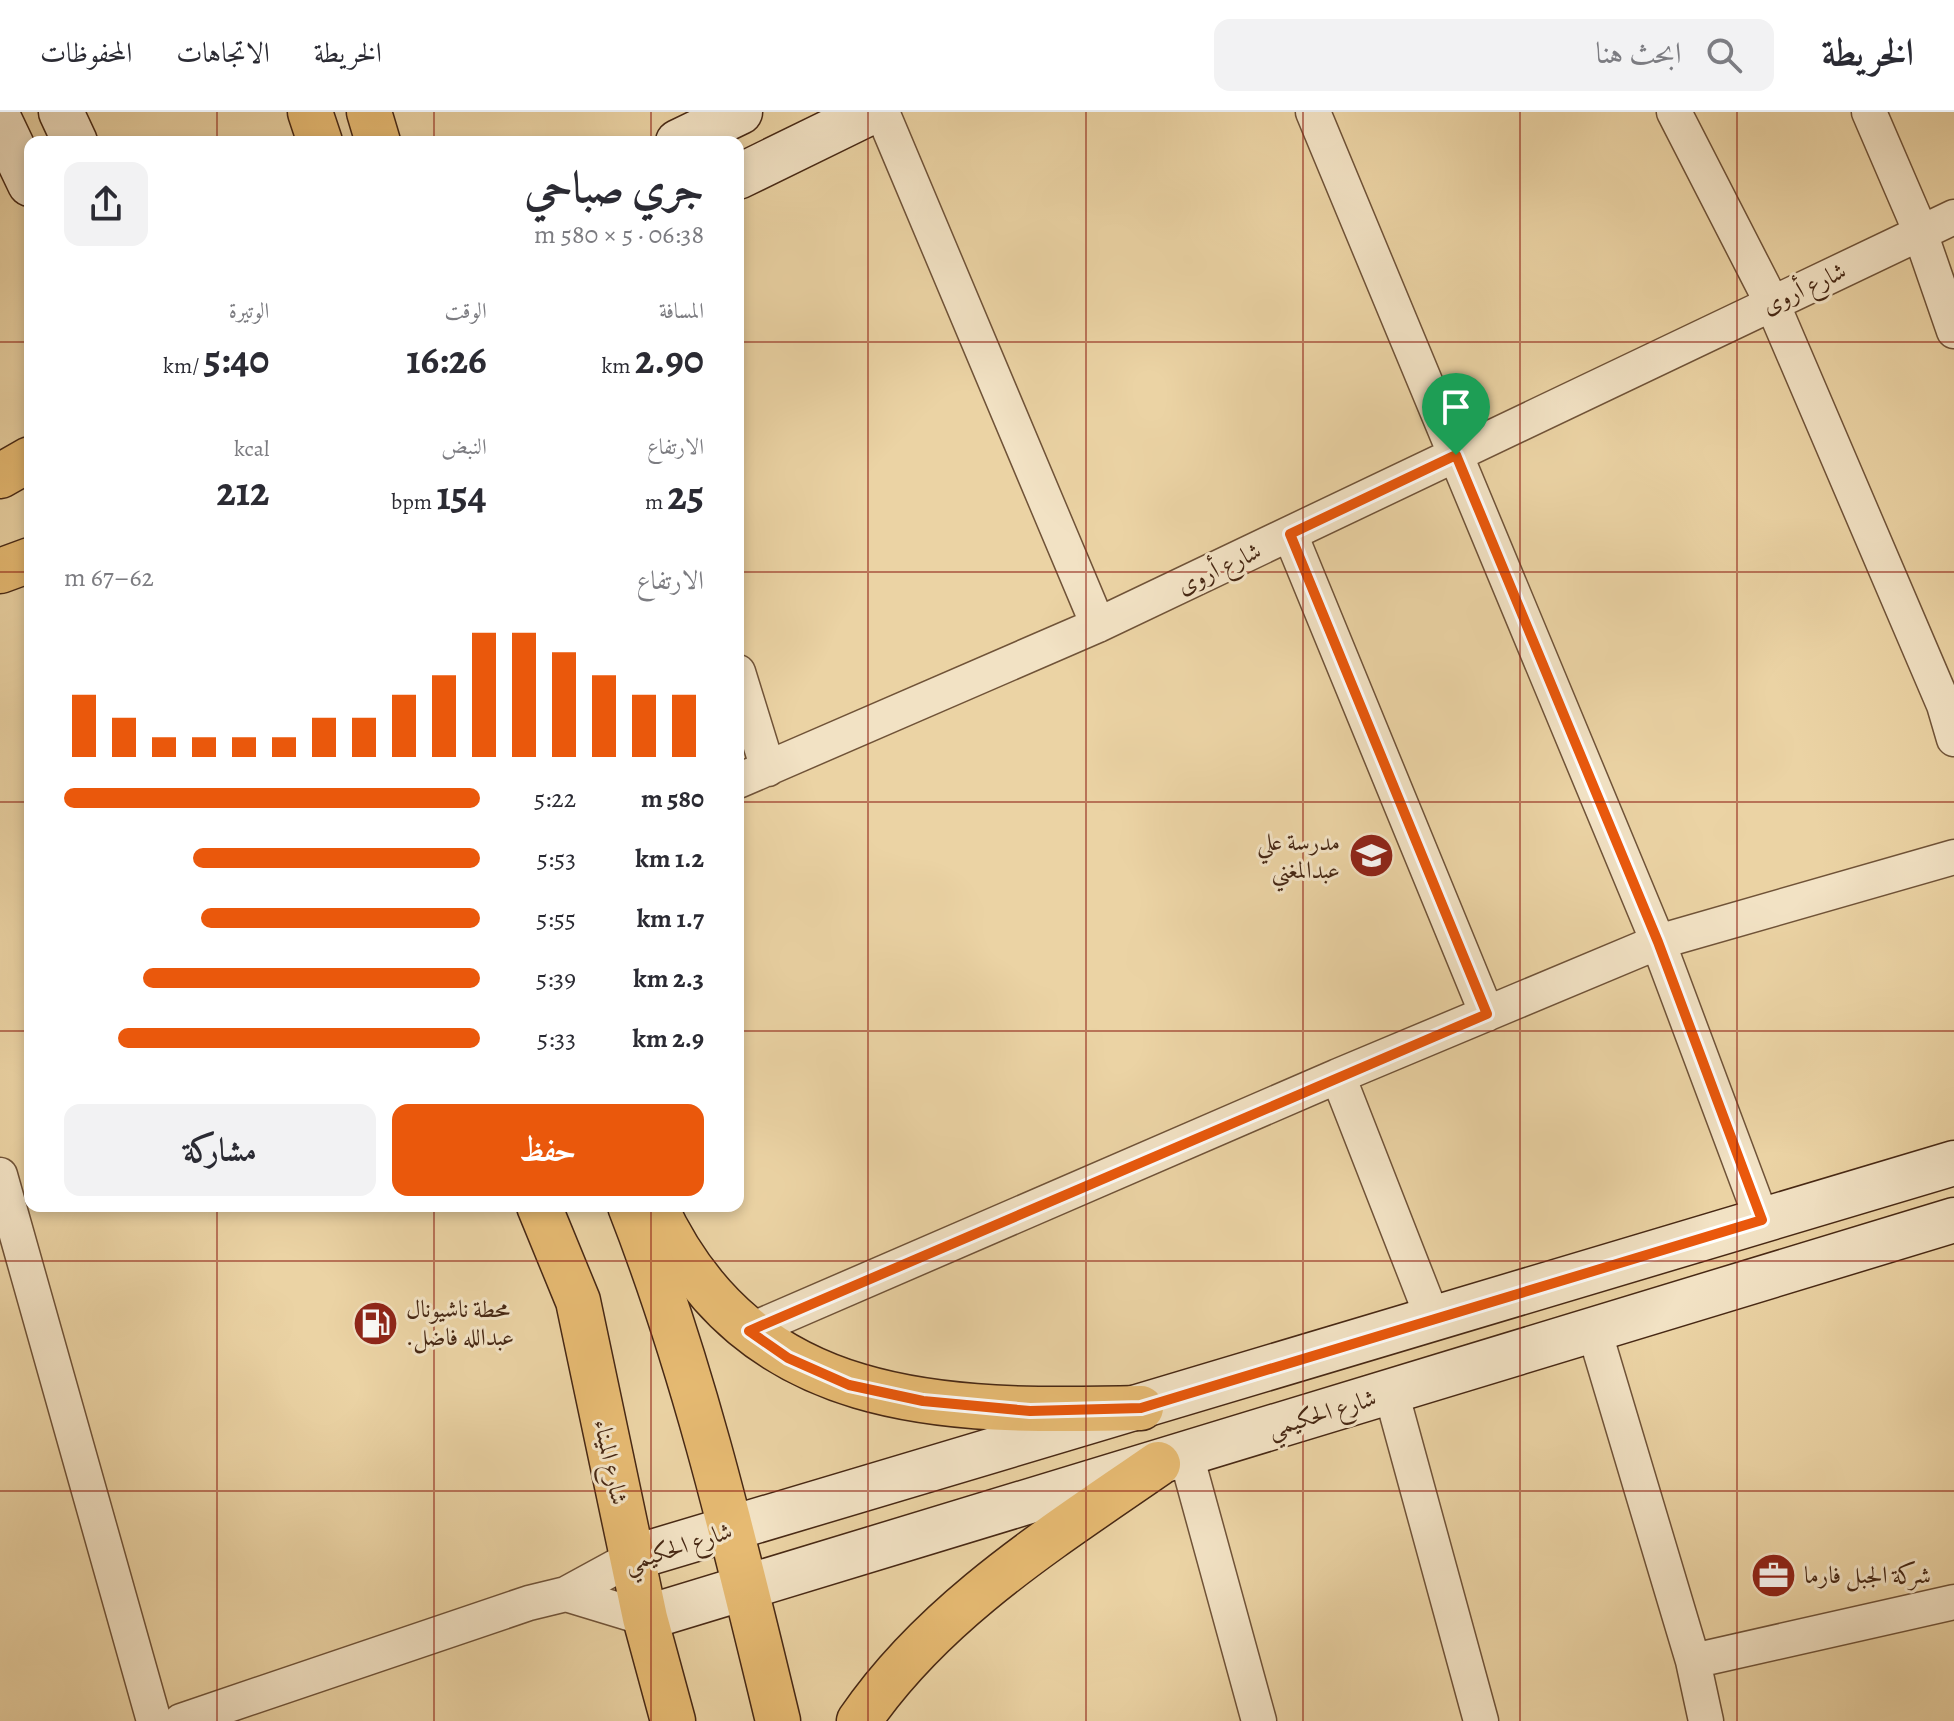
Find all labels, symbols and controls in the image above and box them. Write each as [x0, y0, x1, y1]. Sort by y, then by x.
search box [1214, 19, 1774, 91]
text: الخريطة [1822, 26, 1914, 78]
text: ابحث هنا [1596, 33, 1682, 73]
icon: search [1702, 33, 1746, 77]
text: المحفوظات [40, 34, 132, 72]
text: الاتجاهات [176, 34, 270, 72]
text: الخريطة [314, 34, 382, 72]
text: جري صباحي [525, 157, 704, 217]
button: share [64, 162, 148, 246]
text: 06:38 · 5 × 580 m [534, 217, 704, 252]
street label: شارع أروى [1756, 254, 1853, 325]
text: الوتيرة [229, 296, 269, 326]
text: الوقت [445, 296, 487, 326]
text: المسافة [659, 296, 704, 326]
text: 5:40 [204, 332, 269, 387]
text: 16:26 [406, 332, 487, 387]
text: 2.90 [635, 332, 704, 387]
text: /km [163, 351, 204, 381]
text: km [601, 351, 635, 381]
pin [1422, 373, 1490, 455]
icon: arrive [1434, 385, 1478, 429]
text: النبض [441, 432, 487, 462]
text: الارتفاع [647, 432, 704, 462]
text: kcal [234, 434, 269, 464]
text: 212 [216, 464, 269, 519]
text: 154 [436, 468, 487, 523]
text: 25 [668, 468, 704, 523]
text: bpm [391, 487, 436, 517]
text: m [645, 487, 668, 517]
street label: شارع أروى [1171, 534, 1268, 605]
text: 62–67 m [64, 560, 154, 595]
text: الارتفاع [637, 563, 704, 598]
text: 5:22 [534, 781, 576, 816]
text: 580 m [641, 781, 704, 816]
place label: مدرسة علي عبدالمغني [1257, 826, 1340, 892]
school or university icon: مدرسة علي عبدالمغني [1347, 832, 1395, 880]
text: 5:53 [537, 841, 576, 876]
text: 1.2 km [635, 841, 704, 876]
text: 5:55 [536, 901, 576, 936]
text: 1.7 km [637, 901, 704, 936]
text: 5:39 [536, 961, 576, 996]
text: 2.3 km [633, 961, 704, 996]
text: 5:33 [537, 1021, 576, 1056]
text: 2.9 km [632, 1021, 704, 1056]
button: مشاركة [64, 1104, 376, 1196]
button: حفظ [392, 1104, 704, 1196]
place label: محطة ناشيونال .عبدالله فاضل [406, 1293, 514, 1354]
fuel station icon: محطة ناشيونال .عبدالله فاضل [351, 1299, 399, 1347]
street label: شارع الحكيمي [1264, 1381, 1382, 1451]
street label: شارع الميناء [582, 1416, 636, 1508]
street label: شارع الحكيمي [620, 1514, 738, 1586]
office icon: شركة الجبل فارما [1749, 1551, 1797, 1599]
place label: شركة الجبل فارما [1804, 1559, 1931, 1592]

